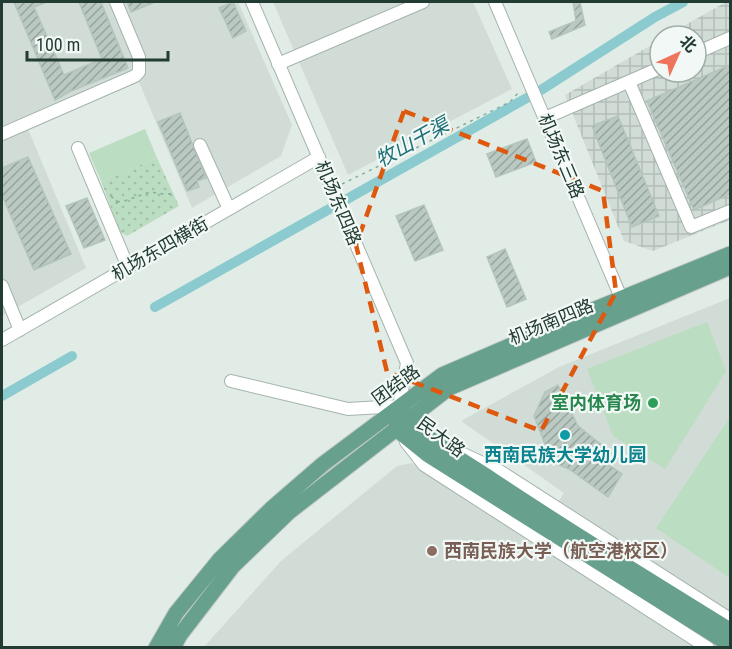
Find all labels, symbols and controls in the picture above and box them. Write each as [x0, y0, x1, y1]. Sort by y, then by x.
scale bar [27, 24, 168, 62]
north arrow [648, 24, 708, 84]
text: 北 [676, 31, 701, 56]
text: 100 m [36, 34, 80, 55]
street label: 机场东三路 [534, 110, 589, 201]
water label: 牧山干渠 [371, 111, 455, 172]
street label: 机场东四路 [311, 157, 366, 248]
street label: 机场东四横街 [108, 212, 212, 285]
street label: 机场南四路 [505, 294, 596, 349]
street label: 团结路 [368, 360, 424, 409]
place label: 室内体育场 [551, 392, 641, 413]
marker: 室内体育场 [646, 396, 660, 410]
street label: 民大路 [413, 412, 469, 461]
marker: 西南民族大学幼儿园 [558, 428, 572, 442]
place label: 西南民族大学幼儿园 [484, 444, 646, 465]
place label: 西南民族大学（航空港校区） [444, 540, 678, 561]
marker: 西南民族大学（航空港校区） [425, 544, 439, 558]

